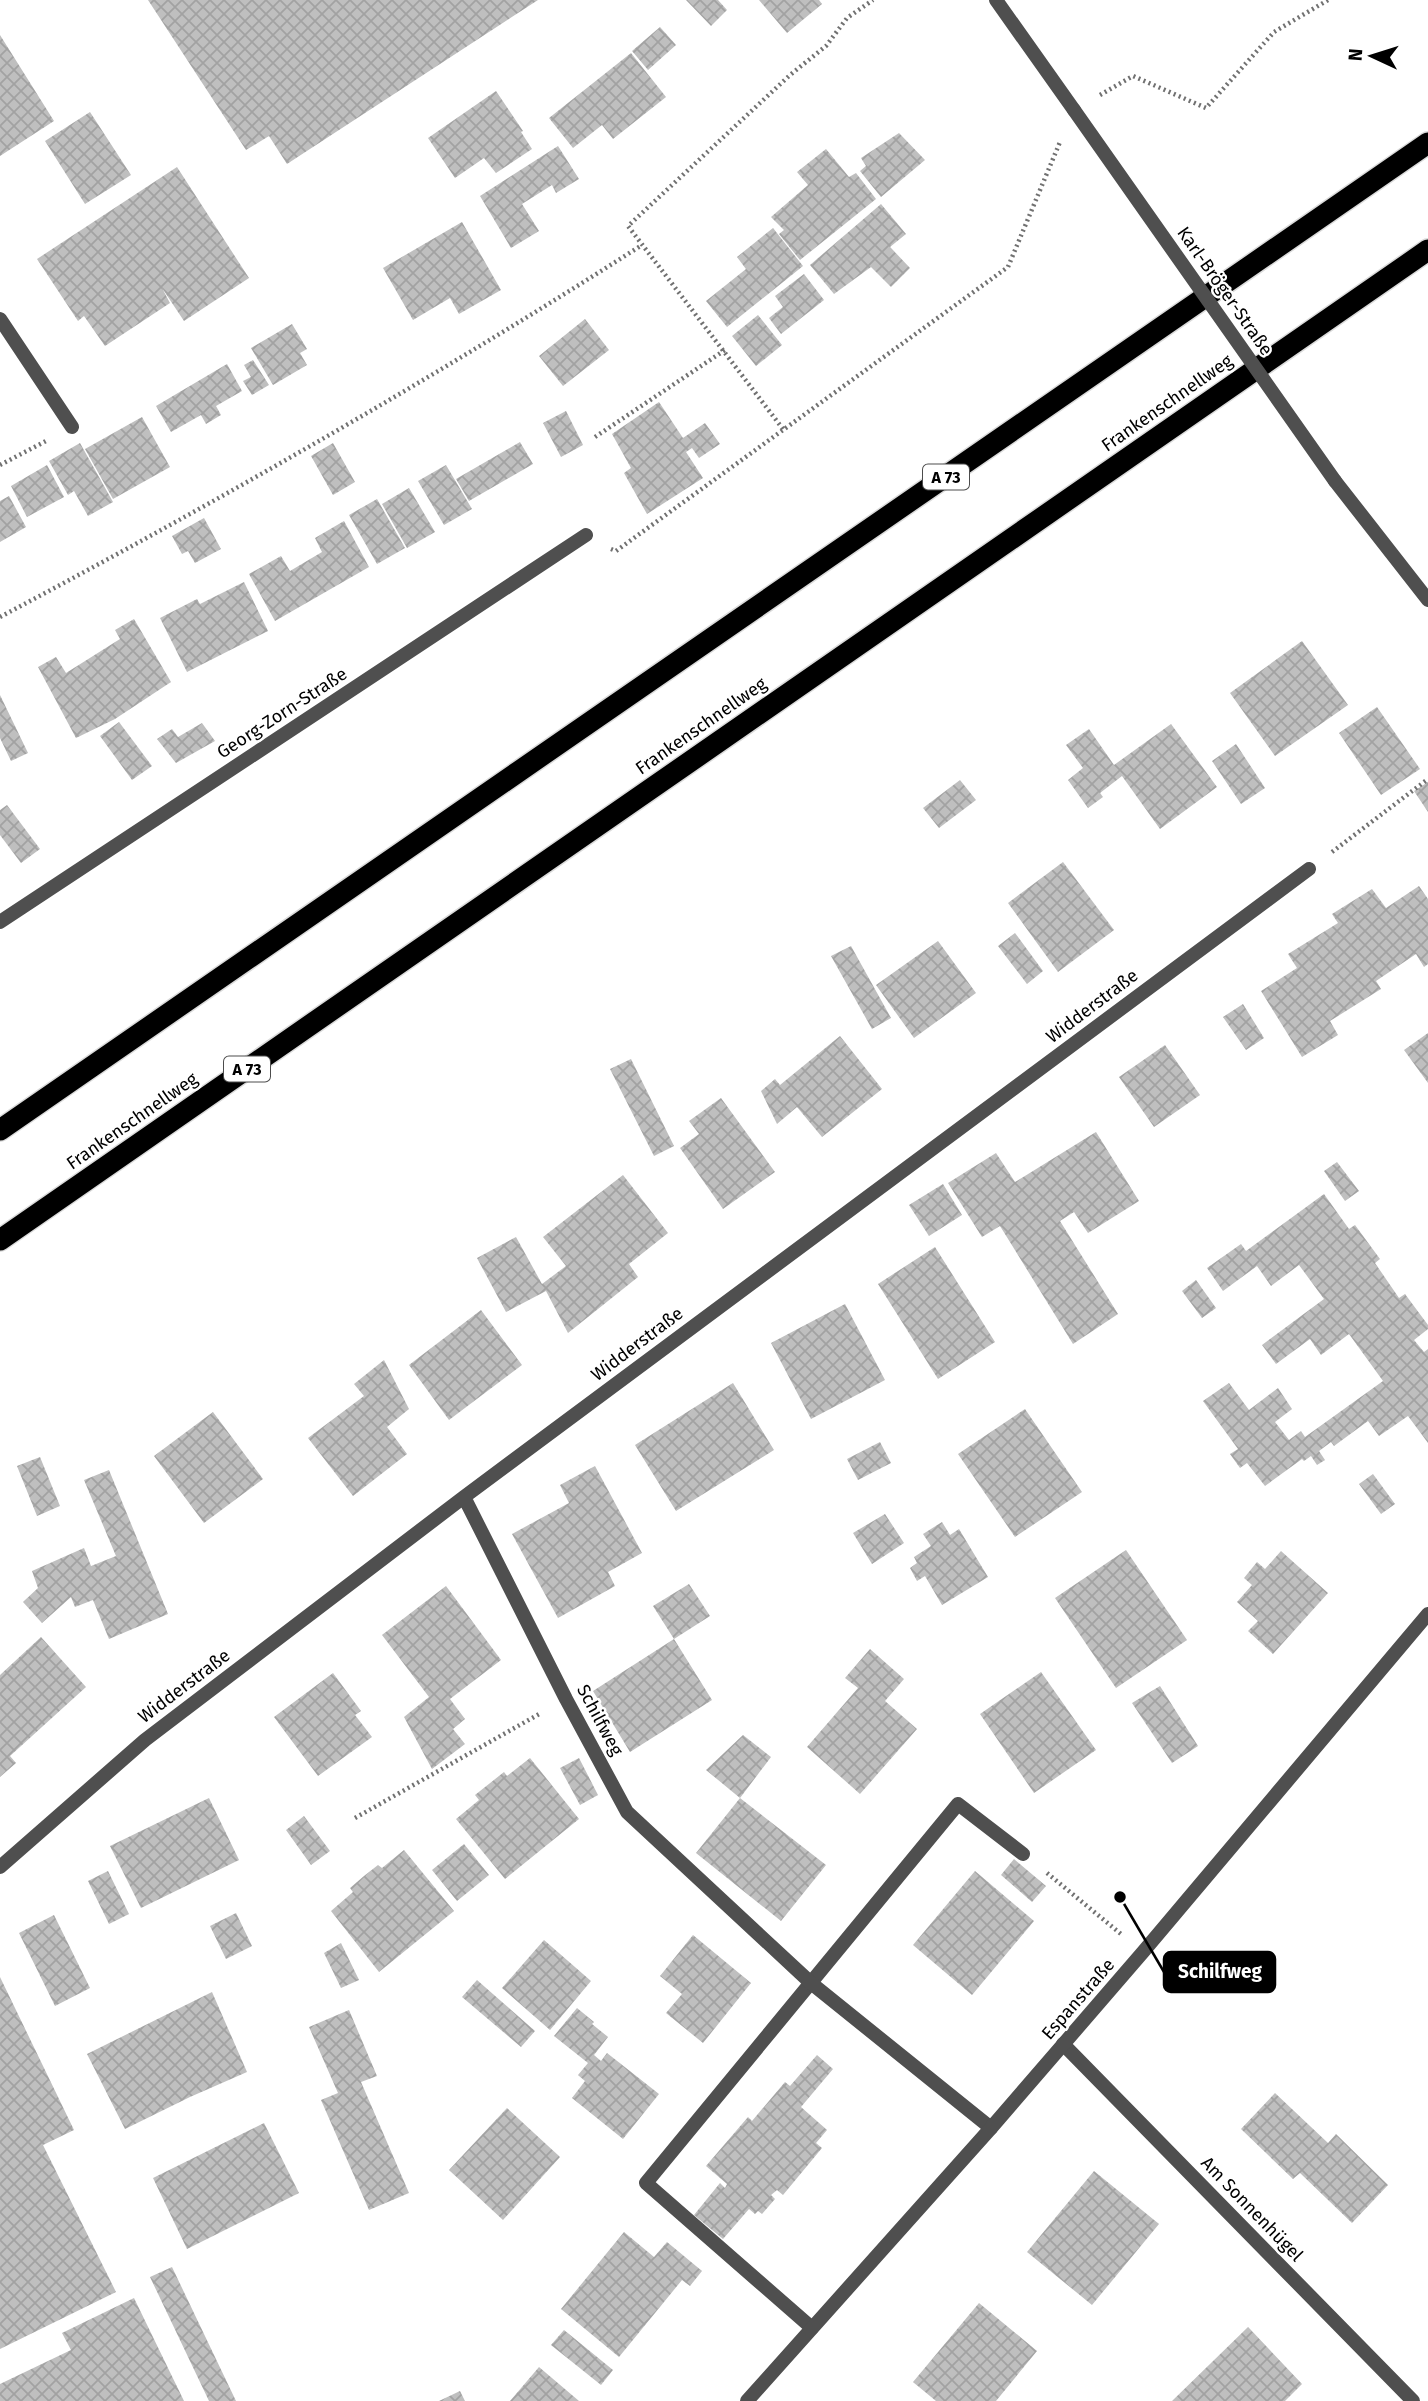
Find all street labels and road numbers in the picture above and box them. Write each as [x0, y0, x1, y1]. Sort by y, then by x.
street label: Karl-Bröger-Straße [1172, 222, 1278, 360]
street label: Frankenschnellweg [1097, 349, 1237, 456]
road number: A 73 [923, 464, 969, 490]
street label: Georg-Zorn-Straße [213, 663, 351, 763]
street label: Frankenschnellweg [631, 672, 771, 779]
street label: Widderstraße [1042, 964, 1142, 1048]
road number: A 73 [224, 1056, 270, 1082]
street label: Frankenschnellweg [62, 1067, 202, 1174]
street label: Widderstraße [587, 1302, 687, 1386]
street label: Widderstraße [134, 1644, 234, 1728]
street label: Schilfweg [572, 1681, 628, 1760]
street label: Espanstraße [1037, 1954, 1119, 2044]
street label: Am Sonnenhügel [1196, 2152, 1308, 2266]

